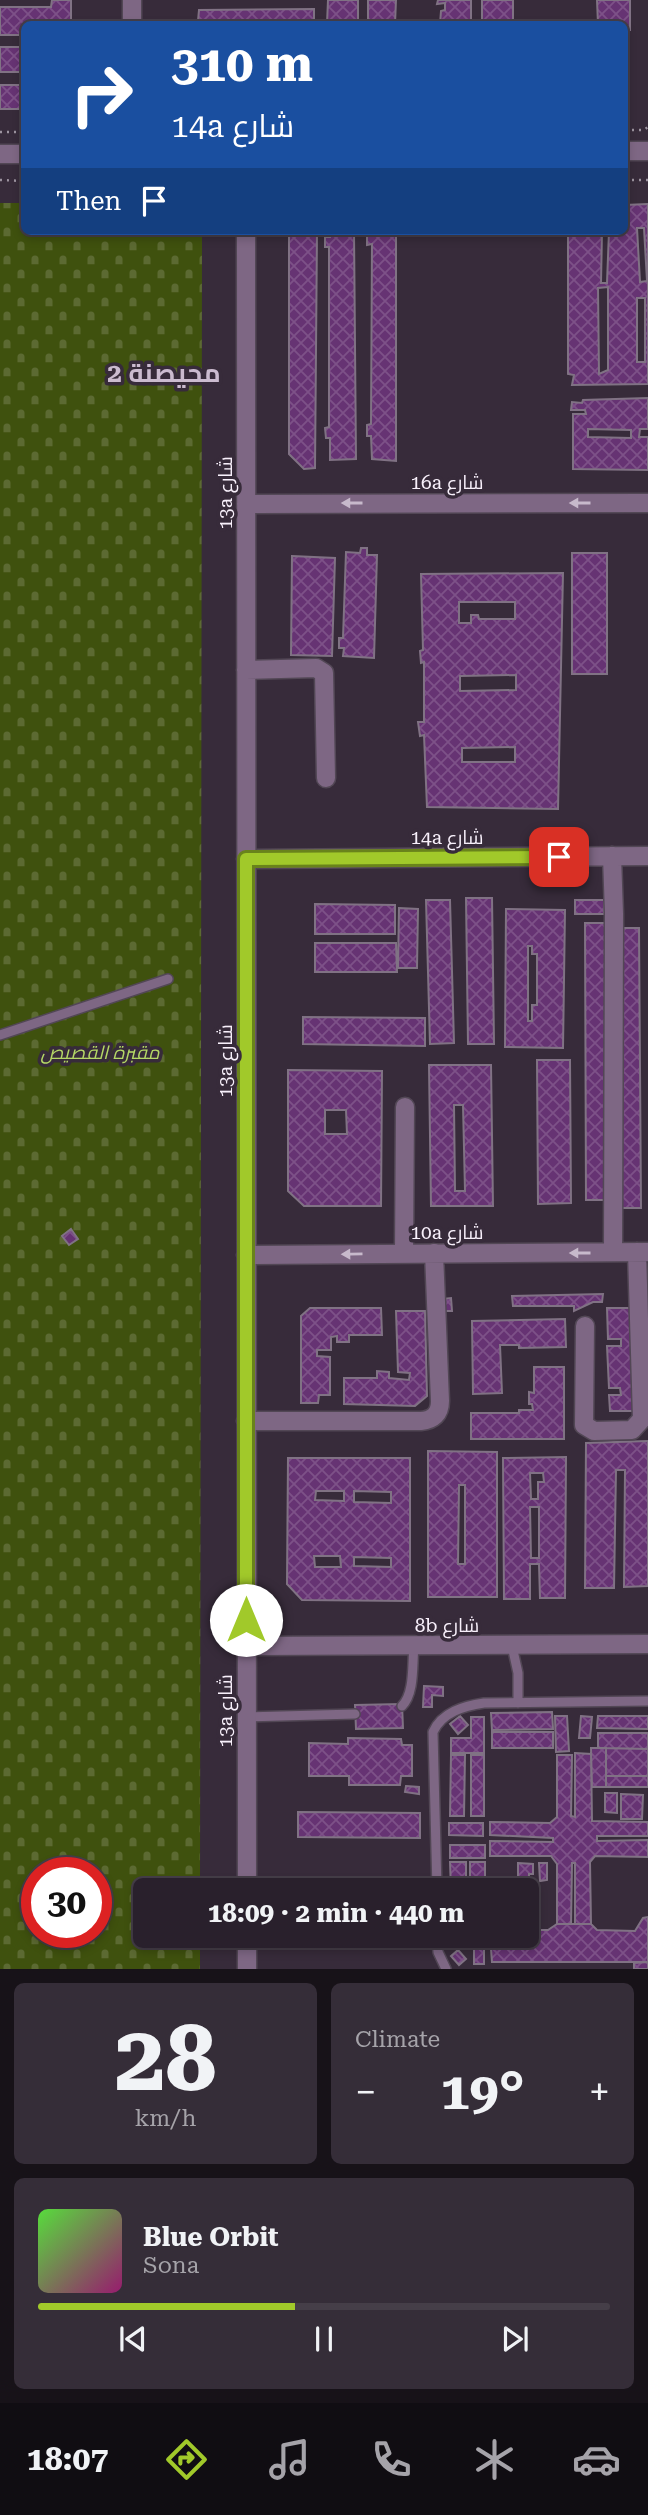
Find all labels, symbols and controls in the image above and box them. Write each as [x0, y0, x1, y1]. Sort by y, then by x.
text: 310 m [171, 36, 313, 93]
icon: right [56, 49, 147, 140]
text: 14a شارع [171, 107, 294, 145]
icon: arrive [135, 182, 173, 220]
text: Then [56, 186, 121, 216]
district label: محيصنة 2 [107, 358, 221, 388]
street label: 13a شارع [214, 456, 239, 530]
street label: 16a شارع [410, 471, 484, 496]
one-way arrow [569, 497, 591, 509]
one-way arrow [341, 498, 363, 509]
street label: 14a شارع [410, 826, 484, 851]
pin [529, 827, 589, 887]
icon: arrive [540, 838, 578, 876]
street label: 13a شارع [214, 1024, 239, 1098]
park label: مقبرة القصيص [40, 1041, 160, 1064]
street label: 10a شارع [410, 1221, 484, 1246]
one-way arrow [569, 1247, 591, 1258]
one-way arrow [341, 1248, 363, 1260]
position arrow [209, 1583, 283, 1657]
street label: 8b شارع [415, 1614, 479, 1639]
street label: 13a شارع [214, 1674, 239, 1748]
speed limit sign: 30 [21, 1857, 112, 1948]
text: 18:09 · 2 min · 440 m [208, 1898, 464, 1928]
text: 28 [115, 2006, 216, 2112]
text: Climate [355, 2026, 440, 2053]
text: 19° [440, 2061, 525, 2122]
text: − [355, 2070, 376, 2114]
text: + [589, 2070, 610, 2114]
text: km/h [135, 2105, 196, 2132]
text: Blue Orbit [143, 2222, 279, 2252]
text: Sona [143, 2252, 199, 2279]
icon: previous [114, 2320, 152, 2358]
icon: pause [305, 2320, 343, 2358]
icon: next [496, 2320, 534, 2358]
icon: directions [162, 2435, 211, 2484]
icon: music [265, 2435, 314, 2484]
icon: phone [367, 2435, 416, 2484]
icon: climate [470, 2435, 519, 2484]
icon: car [572, 2435, 621, 2484]
text: 18:07 [27, 2440, 108, 2478]

